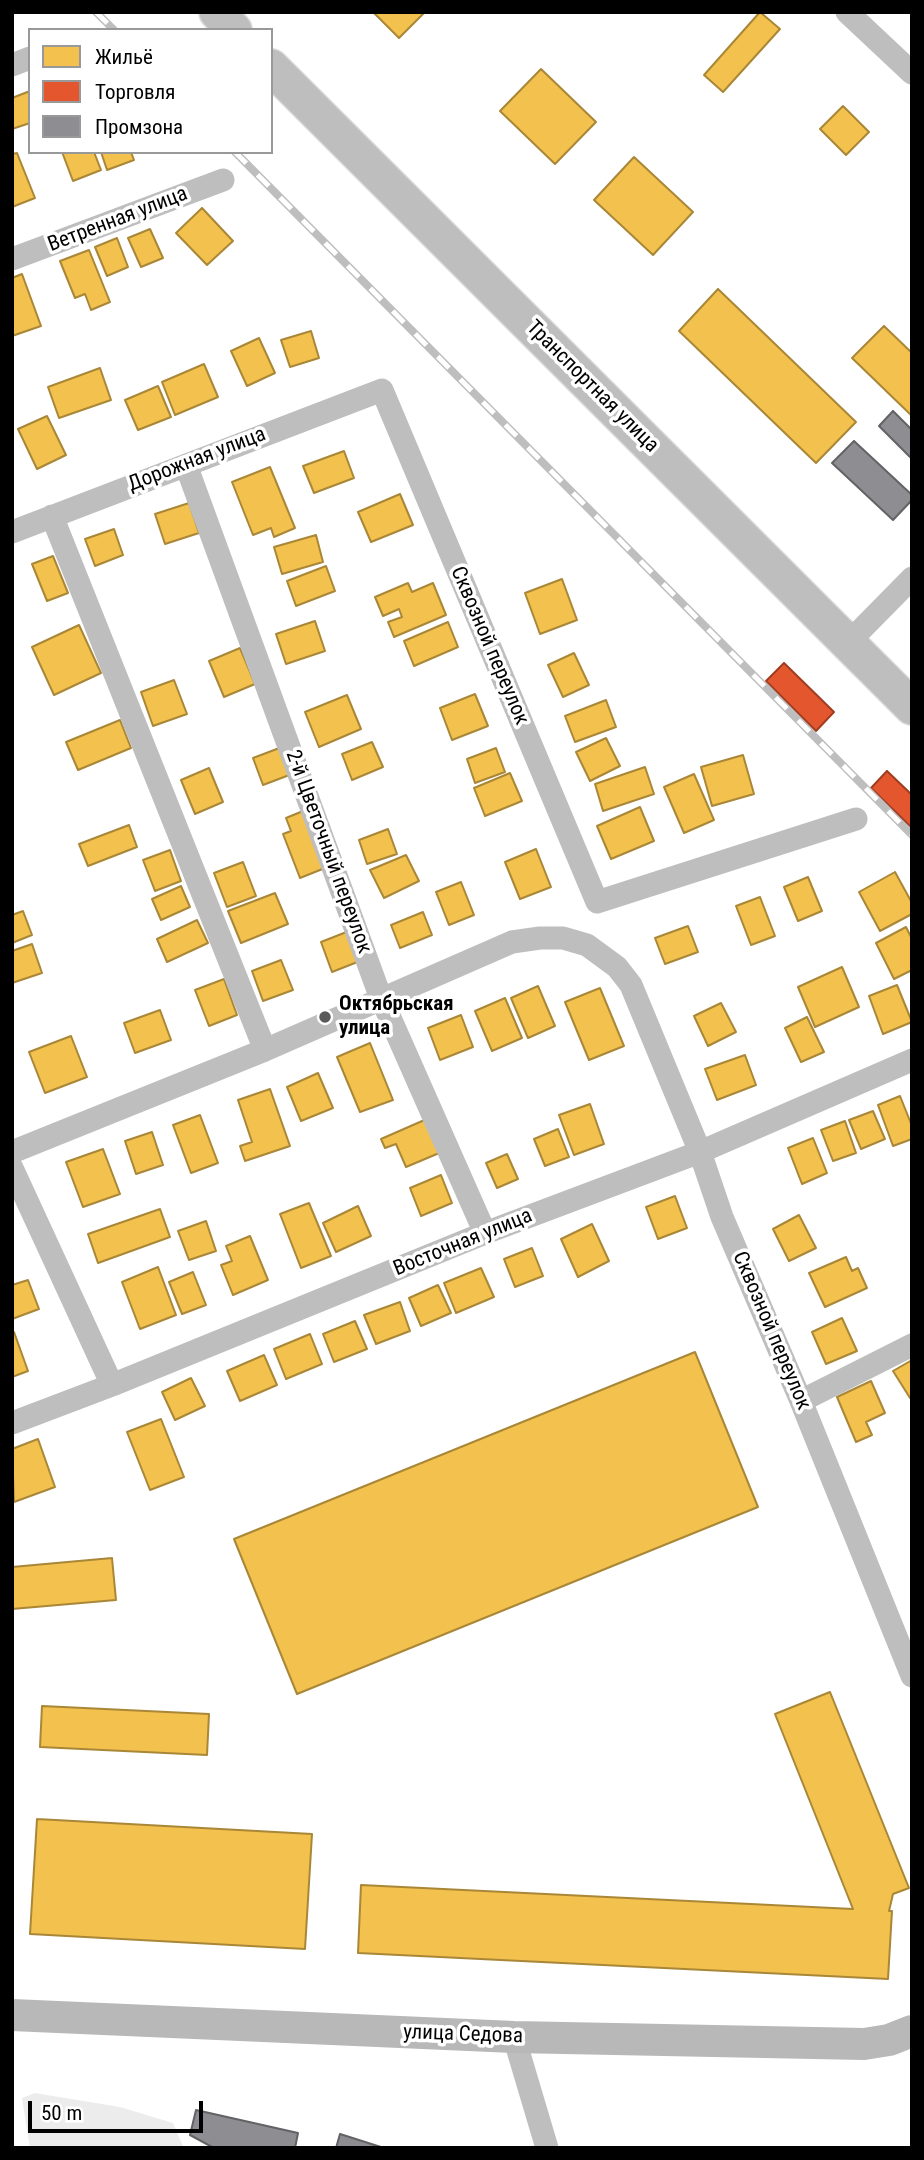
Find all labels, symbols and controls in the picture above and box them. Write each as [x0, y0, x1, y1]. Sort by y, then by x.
legend [28, 28, 273, 154]
text: Жильё [95, 45, 153, 69]
text: Торговля [95, 80, 175, 104]
text: Промзона [95, 115, 183, 139]
street label: Ветренная улица [45, 182, 191, 258]
street label: Транспортная улица [521, 316, 663, 458]
street label: Дорожная улица [125, 422, 269, 498]
street label: Сквозной переулок [444, 563, 534, 729]
street label: 2-й Цветочный переулок [279, 747, 377, 957]
place label: Октябрьская улица [339, 992, 454, 1042]
marker: Октябрьская улица [317, 1009, 333, 1025]
street label: Восточная улица [390, 1204, 536, 1282]
street label: Сквозной переулок [726, 1248, 816, 1414]
street label: улица Седова [403, 2020, 523, 2050]
scale bar [32, 2086, 206, 2130]
text: 50 m [41, 2101, 82, 2125]

